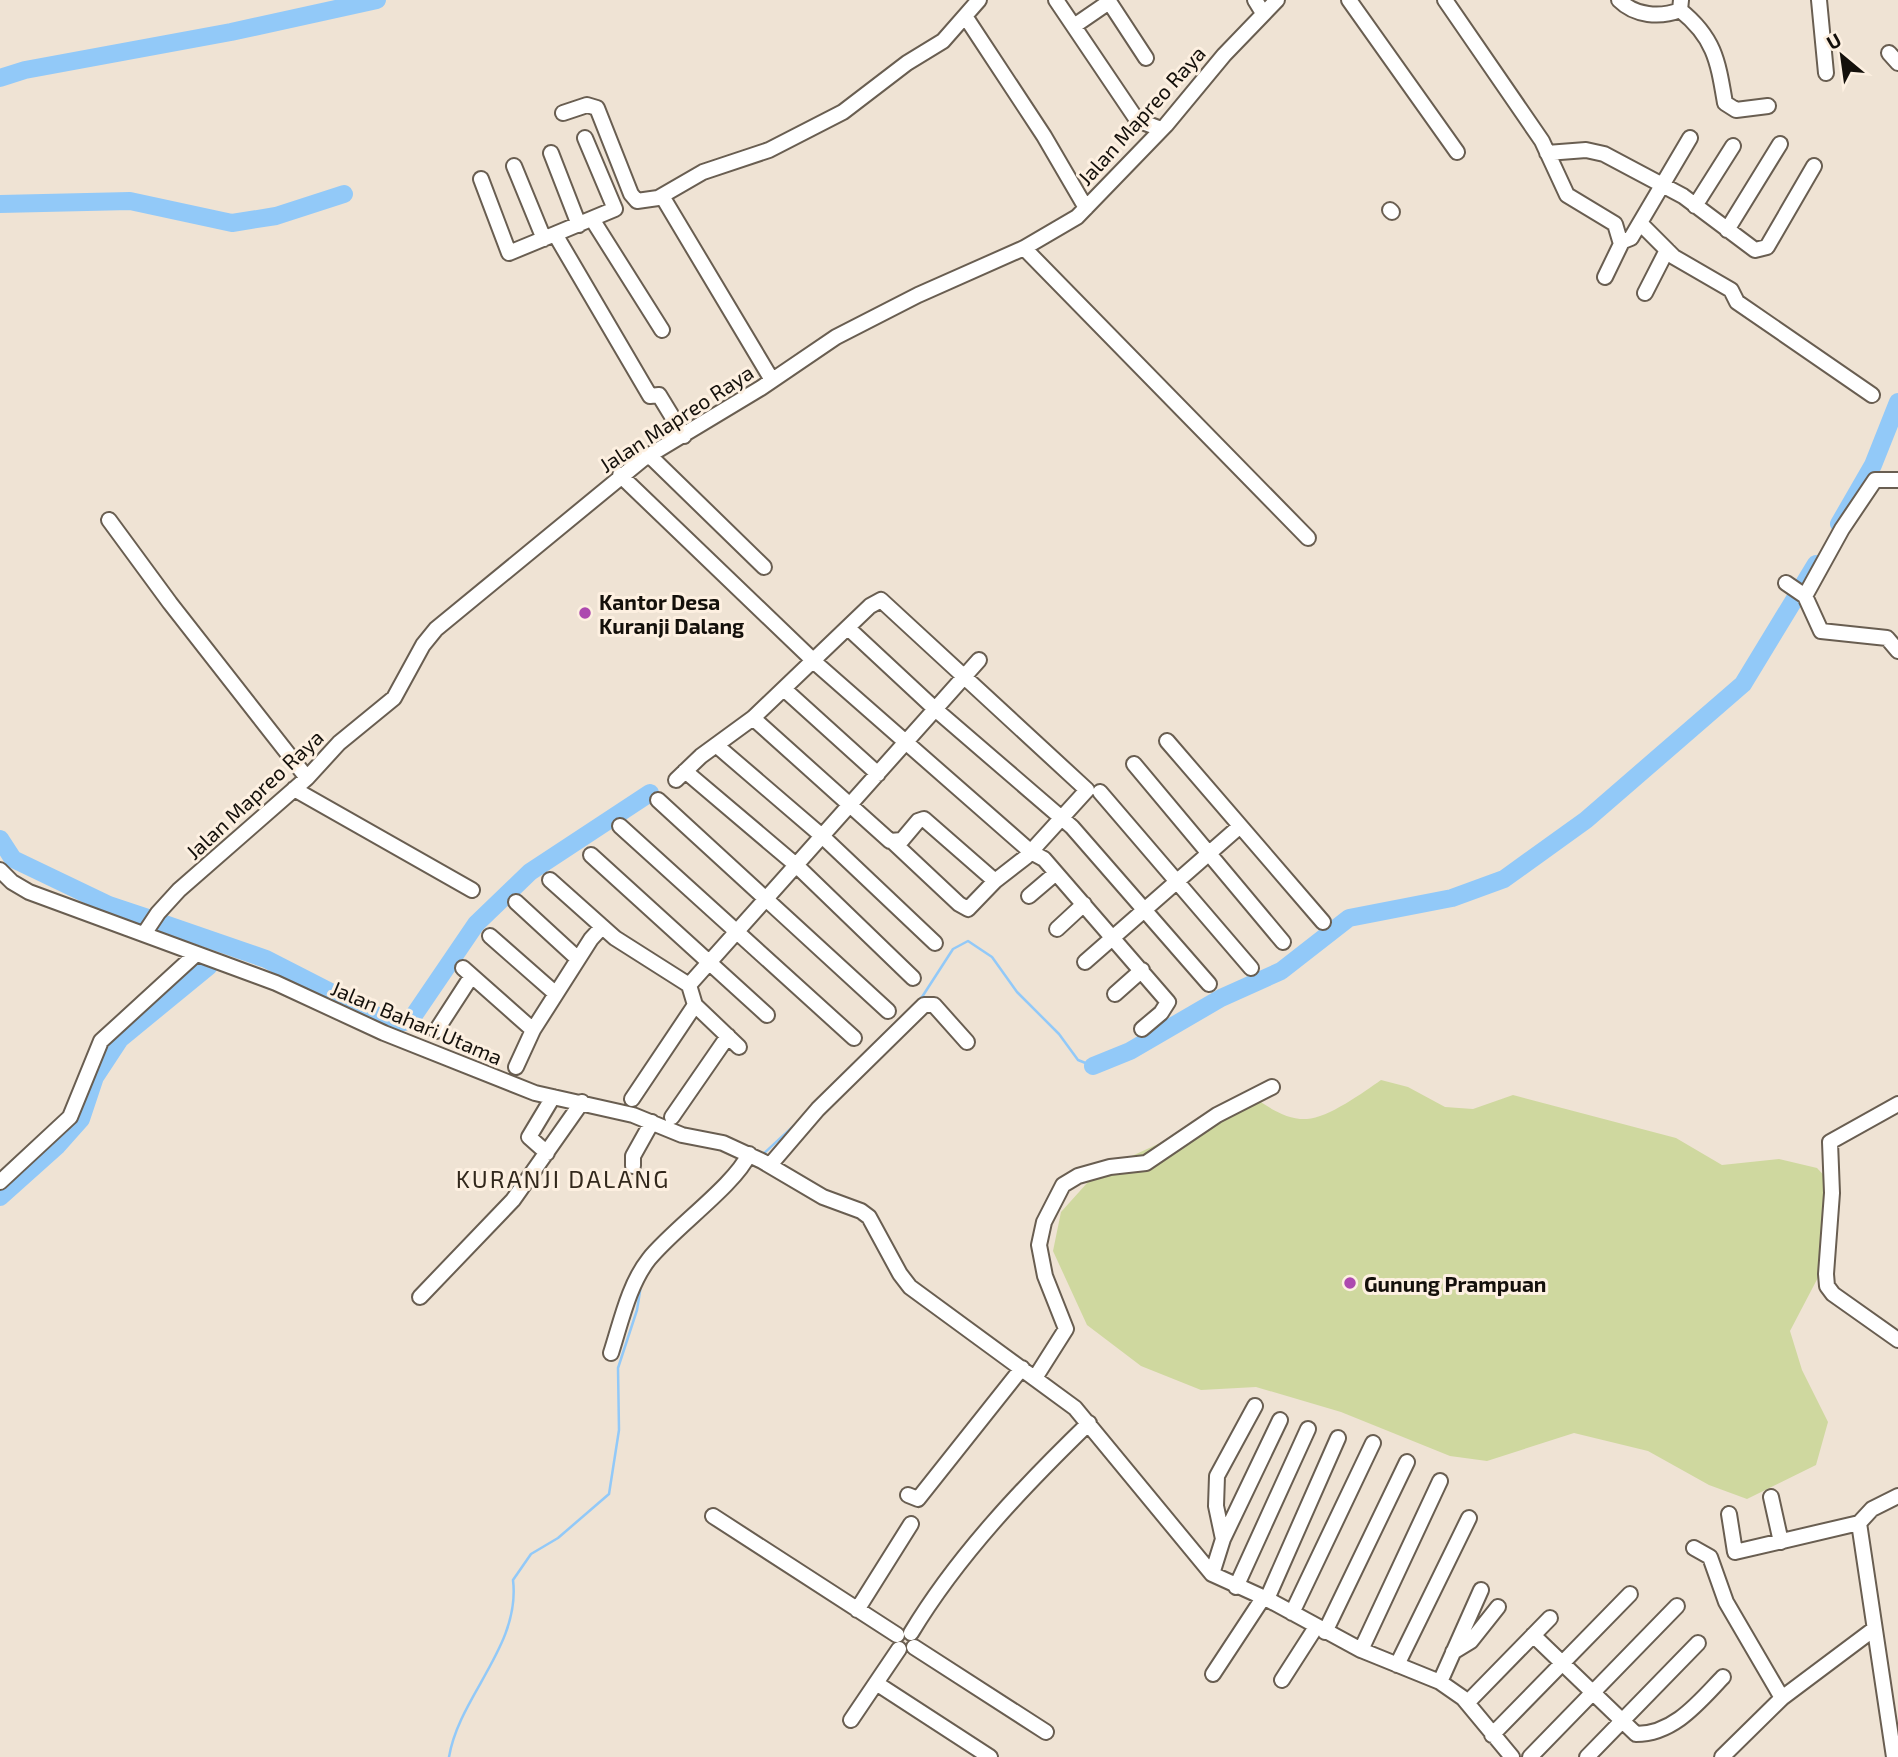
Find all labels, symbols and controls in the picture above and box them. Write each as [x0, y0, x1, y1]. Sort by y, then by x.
north arrow [1807, 21, 1877, 91]
text: U [1822, 27, 1845, 54]
street label: Jalan Mapreo Raya [1072, 40, 1210, 190]
street label: Jalan Mapreo Raya [594, 359, 758, 477]
place label: Kantor Desa Kuranji Dalang [599, 589, 744, 638]
marker: Kantor Desa Kuranji Dalang [577, 605, 593, 621]
street label: Jalan Mapreo Raya [180, 724, 328, 864]
street label: Jalan Bahari Utama [328, 975, 506, 1069]
district label: KURANJI DALANG [456, 1164, 670, 1193]
place label: Gunung Prampuan [1364, 1271, 1547, 1296]
marker: Gunung Prampuan [1342, 1275, 1358, 1291]

